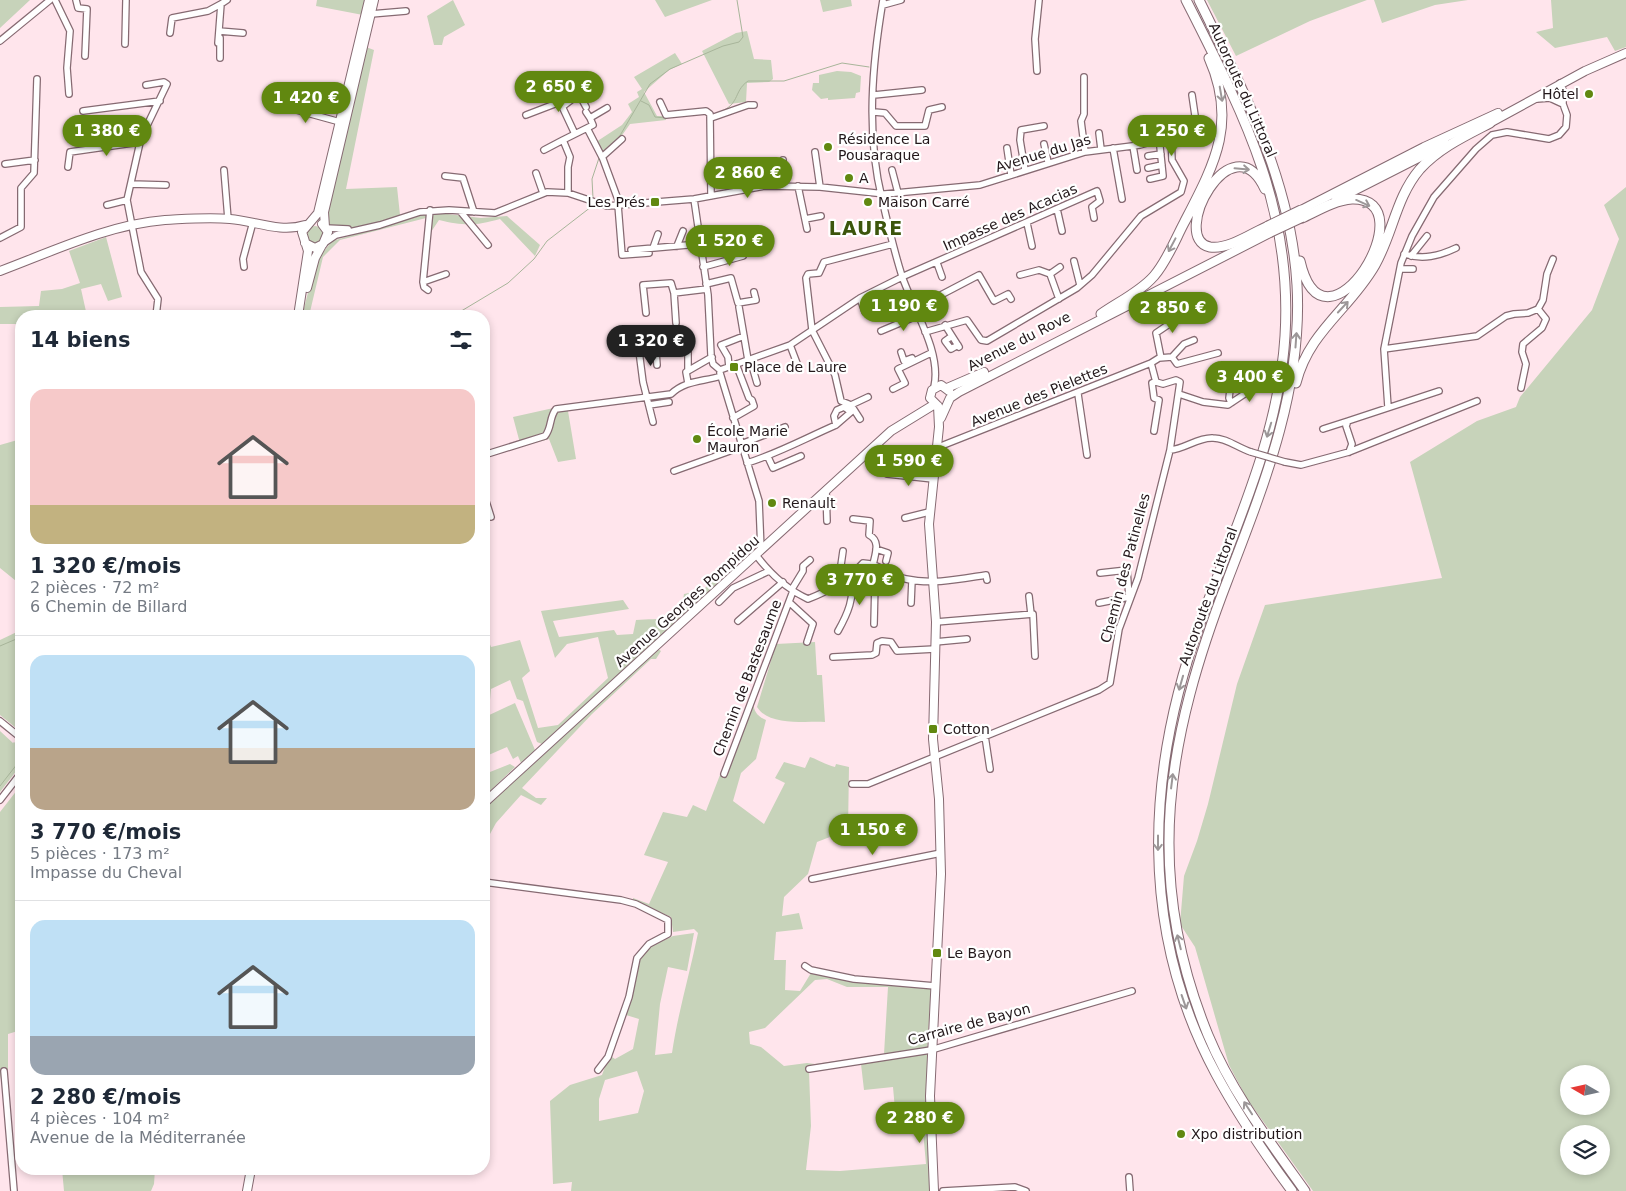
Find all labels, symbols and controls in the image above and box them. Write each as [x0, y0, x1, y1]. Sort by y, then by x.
street label: Autoroute du Littoral [1206, 20, 1280, 160]
pin: 2 650 € [513, 70, 605, 113]
text: 2 650 € [526, 77, 592, 96]
pin: 1 420 € [260, 82, 352, 124]
one-way arrow [1216, 86, 1226, 102]
place label: Hôtel [1542, 86, 1579, 102]
text: 1 420 € [273, 88, 339, 107]
marker: Hôtel [1583, 88, 1595, 100]
pin: 1 380 € [61, 114, 153, 157]
pin: 1 250 € [1126, 114, 1218, 157]
text: 1 380 € [74, 121, 140, 140]
text: 1 250 € [1139, 121, 1205, 140]
place label: Résidence La Pousaraque [838, 131, 930, 163]
street label: Avenue du Jas [993, 131, 1093, 175]
marker: Résidence La Pousaraque [822, 141, 834, 153]
pin: 2 860 € [702, 156, 794, 199]
text: 2 860 € [715, 163, 781, 182]
one-way arrow [1233, 164, 1249, 174]
place label: A [859, 170, 869, 186]
marker: A [843, 172, 855, 184]
street label: Impasse des Acacias [940, 180, 1080, 254]
place label: Les Prés [588, 194, 645, 210]
place label: Maison Carré [878, 194, 970, 210]
marker: Les Prés [649, 196, 661, 208]
marker: Maison Carré [862, 196, 874, 208]
one-way arrow [1355, 198, 1370, 208]
district label: LAURE [829, 217, 903, 239]
pin: 1 520 € [684, 224, 776, 267]
text: 1 520 € [697, 231, 763, 250]
one-way arrow [1167, 238, 1177, 253]
pin: 1 190 € [858, 290, 950, 332]
pin: 2 850 € [1127, 292, 1219, 334]
text: 1 190 € [871, 296, 937, 315]
text: 2 850 € [1140, 298, 1206, 317]
one-way arrow [1337, 300, 1349, 313]
street label: Avenue du Rove [965, 308, 1073, 374]
pin: 1 320 € [605, 324, 697, 367]
icon: filters [447, 326, 475, 354]
text: 14 biens [30, 328, 130, 352]
text: 1 320 € [618, 331, 684, 350]
one-way arrow [1291, 332, 1301, 348]
place label: Place de Laure [744, 359, 847, 375]
street label: Avenue des Pielettes [968, 360, 1110, 430]
pin: 3 400 € [1204, 360, 1296, 403]
marker: Place de Laure [728, 361, 740, 373]
text: 3 400 € [1217, 367, 1283, 386]
icon: home [208, 422, 298, 512]
one-way arrow [1263, 422, 1273, 438]
place label: École Marie Mauron [707, 423, 788, 455]
marker: École Marie Mauron [691, 433, 703, 445]
pin: 1 590 € [863, 444, 955, 487]
text: 1 590 € [876, 451, 942, 470]
street label: Chemin des Patinelles [1097, 491, 1153, 645]
place label: Renault [782, 495, 836, 511]
marker: Renault [766, 497, 778, 509]
street label: Autoroute du Littoral [1176, 525, 1240, 667]
street label: Avenue Georges Pompidou [612, 532, 762, 670]
text: 1 320 €/mois [30, 554, 181, 578]
pin: 3 770 € [814, 564, 906, 606]
text: 3 770 € [827, 570, 893, 589]
text: 2 pièces · 72 m² [30, 578, 159, 597]
text: 6 Chemin de Billard [30, 597, 187, 616]
street label: Chemin de Bastesaume [710, 597, 784, 759]
one-way arrow [1175, 674, 1185, 690]
icon: home [208, 687, 298, 777]
place label: Cotton [943, 721, 990, 737]
marker: Cotton [927, 723, 939, 735]
one-way arrow [1167, 773, 1177, 789]
pin: 1 150 € [827, 814, 919, 856]
text: 3 770 €/mois [30, 820, 181, 844]
text: 1 150 € [840, 820, 906, 839]
one-way arrow [1153, 834, 1163, 851]
text: 5 pièces · 173 m² [30, 844, 170, 863]
text: Impasse du Cheval [30, 863, 182, 882]
one-way arrow [1174, 935, 1184, 951]
place label: Le Bayon [947, 945, 1012, 961]
marker: Le Bayon [931, 947, 943, 959]
icon: home [208, 952, 298, 1042]
one-way arrow [1180, 994, 1190, 1010]
street label: Carraire de Bayon [906, 1000, 1032, 1048]
north arrow [1560, 1065, 1610, 1115]
map controls [1560, 1065, 1610, 1175]
text: 2 280 €/mois [30, 1085, 181, 1109]
one-way arrow [1243, 1101, 1253, 1115]
pin: 2 280 € [874, 1102, 966, 1144]
text: 2 280 € [887, 1108, 953, 1127]
text: 4 pièces · 104 m² [30, 1109, 170, 1128]
button: layers [1560, 1125, 1610, 1175]
place label: Xpo distribution [1191, 1126, 1302, 1142]
text: Avenue de la Méditerranée [30, 1128, 246, 1147]
marker: Xpo distribution [1175, 1128, 1187, 1140]

